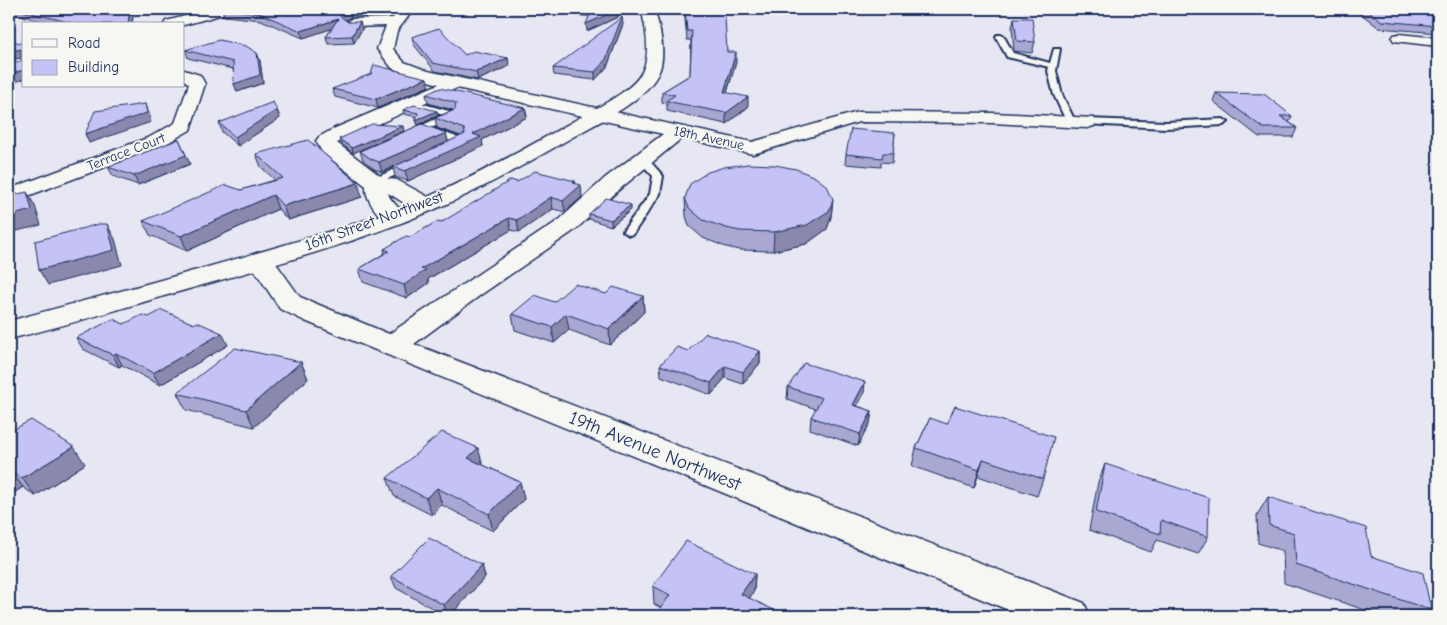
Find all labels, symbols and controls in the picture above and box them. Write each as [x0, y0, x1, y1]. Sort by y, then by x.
legend [22, 22, 185, 88]
text: Road [68, 34, 100, 52]
text: Building [68, 58, 119, 76]
street label: 18th Avenue [672, 122, 746, 154]
street label: Terrace Court [84, 129, 168, 175]
street label: 16th Street Northwest [302, 187, 446, 254]
street label: 19th Avenue Northwest [566, 406, 745, 496]

